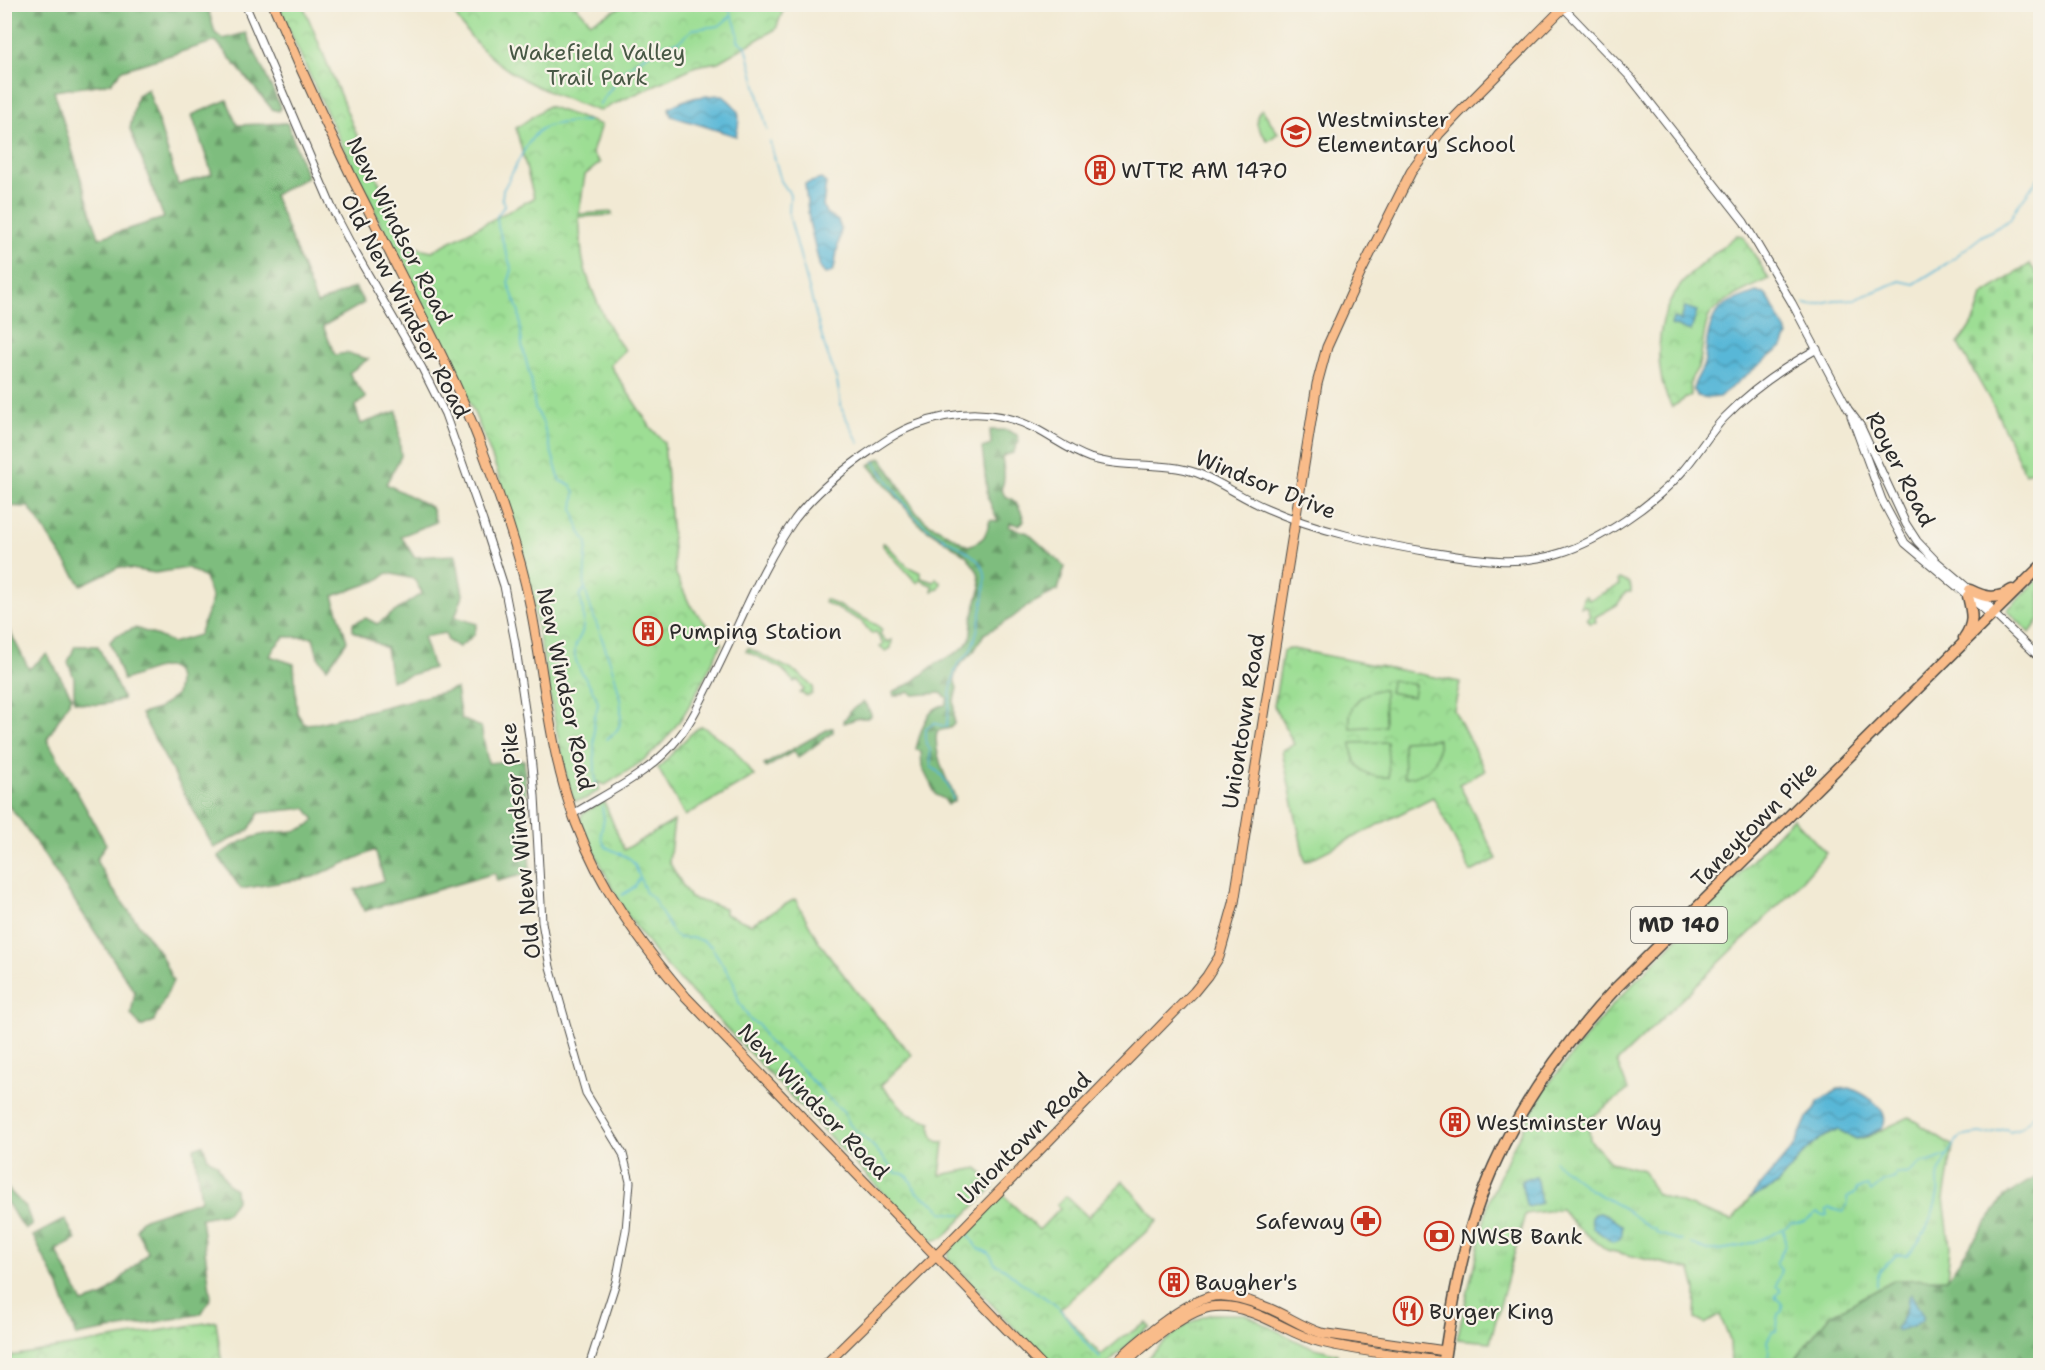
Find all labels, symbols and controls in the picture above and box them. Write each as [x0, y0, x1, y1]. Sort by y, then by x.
park label: Wakefield Valley Trail Park [509, 38, 685, 92]
place label: Westminster Elementary School [1317, 105, 1515, 159]
school or university icon: Westminster Elementary School [1280, 116, 1312, 148]
street label: New Windsor Road [340, 132, 459, 329]
building icon: WTTR AM 1470 [1084, 154, 1116, 186]
place label: WTTR AM 1470 [1121, 156, 1288, 185]
street label: Old New Windsor Road [334, 189, 477, 423]
street label: Royer Road [1859, 407, 1942, 532]
street label: Windsor Drive [1191, 443, 1341, 526]
street label: New Windsor Road [530, 585, 601, 793]
building icon: Pumping Station [632, 615, 664, 647]
place label: Pumping Station [669, 617, 842, 646]
street label: Uniontown Road [1215, 631, 1272, 811]
street label: Old New Windsor Pike [494, 721, 547, 961]
street label: Taneytown Pike [1685, 755, 1824, 894]
road number: MD 140 [1631, 907, 1727, 943]
street label: New Windsor Road [732, 1017, 896, 1186]
street label: Uniontown Road [951, 1065, 1097, 1211]
building icon: Westminster Way [1439, 1106, 1471, 1138]
place label: Westminster Way [1476, 1108, 1662, 1137]
pharmacy icon: Safeway [1350, 1205, 1382, 1237]
place label: Safeway [1256, 1207, 1345, 1236]
bank icon: NWSB Bank [1423, 1220, 1455, 1252]
place label: NWSB Bank [1460, 1222, 1583, 1251]
building icon: Baugher's [1158, 1266, 1190, 1298]
place label: Baugher's [1195, 1268, 1298, 1297]
restaurant icon: Burger King [1392, 1295, 1424, 1327]
place label: Burger King [1429, 1297, 1554, 1326]

